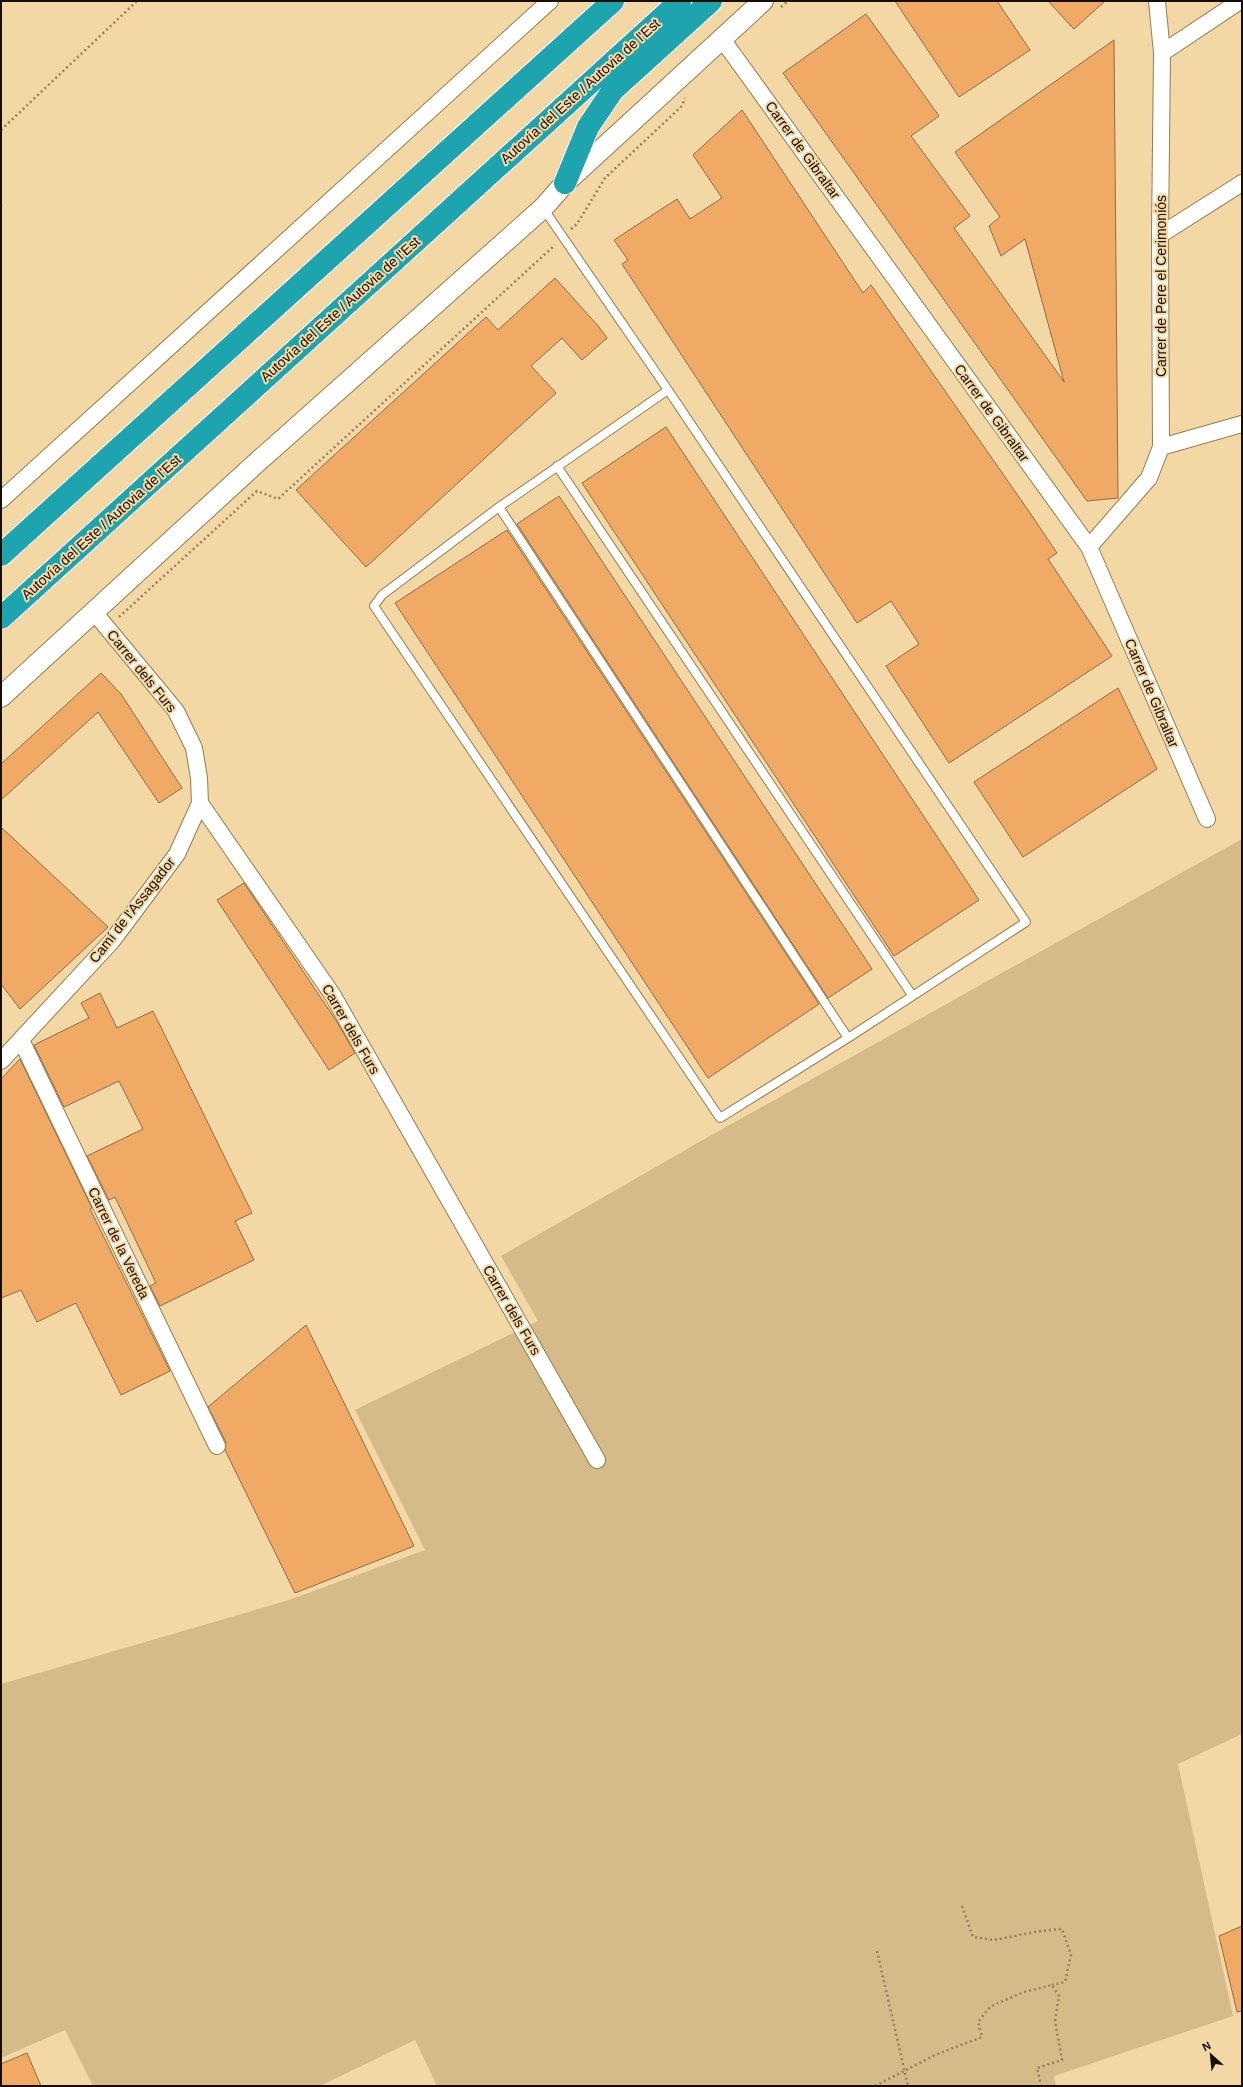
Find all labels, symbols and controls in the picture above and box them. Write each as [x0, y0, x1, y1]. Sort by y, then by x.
street label: Autovía del Este / Autovia de l'Est [497, 15, 663, 167]
street label: Carrer de Gibraltar [762, 98, 844, 202]
street label: Carrer de Pere el Cerimoniós [1153, 195, 1169, 377]
street label: Autovía del Este / Autovia de l'Est [257, 233, 423, 385]
street label: Carrer de Gibraltar [951, 361, 1033, 465]
street label: Autovía del Este / Autovia de l'Est [18, 451, 184, 603]
street label: Carrer dels Furs [104, 627, 180, 715]
street label: Carrer de Gibraltar [1122, 636, 1182, 750]
street label: Camí de l'Assagador [86, 854, 178, 966]
street label: Carrer dels Furs [319, 981, 383, 1077]
street label: Carrer de la Vereda [85, 1185, 153, 1302]
street label: Carrer dels Furs [480, 1262, 544, 1358]
north arrow [1191, 2035, 1231, 2075]
text: N [1200, 2039, 1213, 2053]

